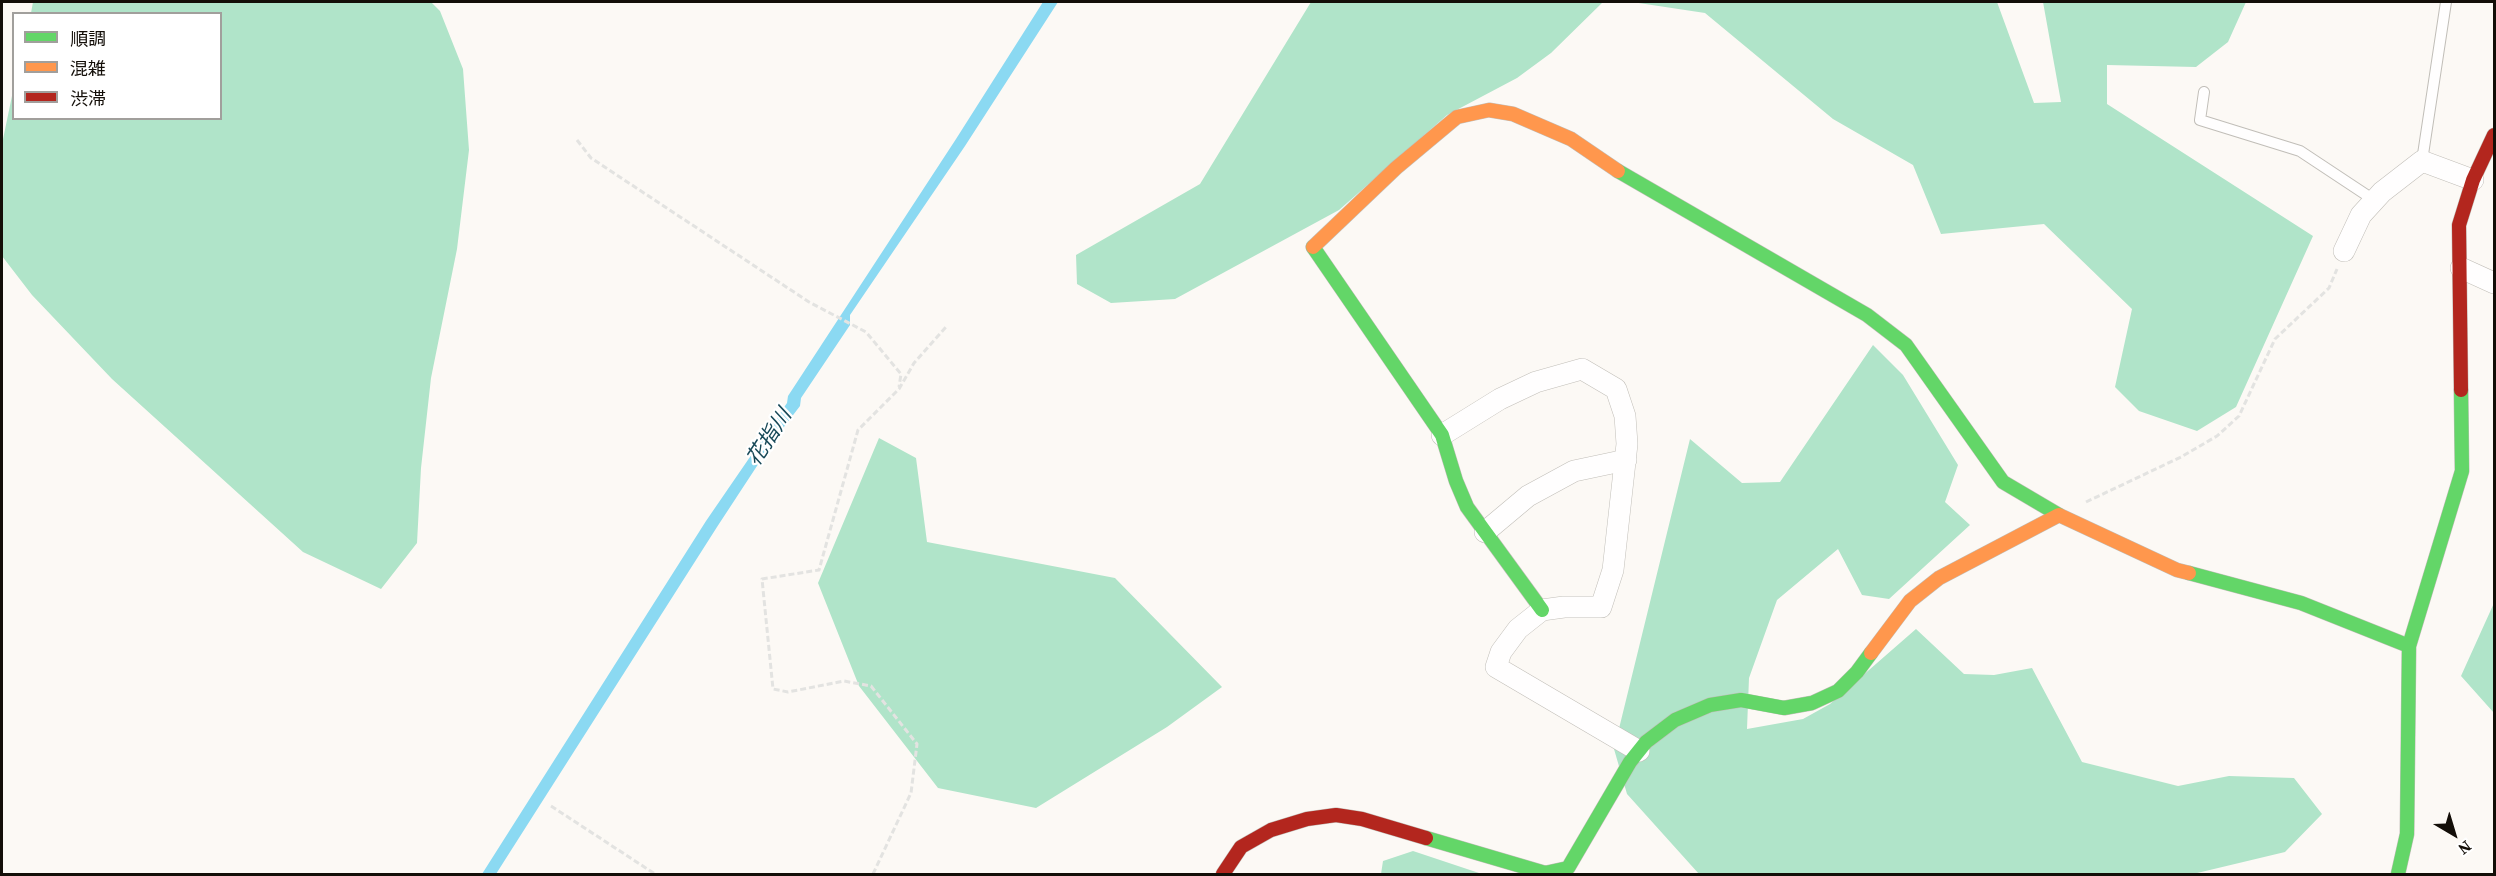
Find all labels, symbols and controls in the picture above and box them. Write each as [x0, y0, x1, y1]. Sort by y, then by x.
legend [12, 12, 222, 120]
text: 順調 [70, 26, 106, 51]
text: 混雑 [70, 56, 106, 81]
text: 渋滞 [70, 86, 106, 111]
water label: 花指川 [742, 405, 798, 471]
north arrow [2424, 804, 2484, 864]
text: N [2454, 836, 2476, 860]

